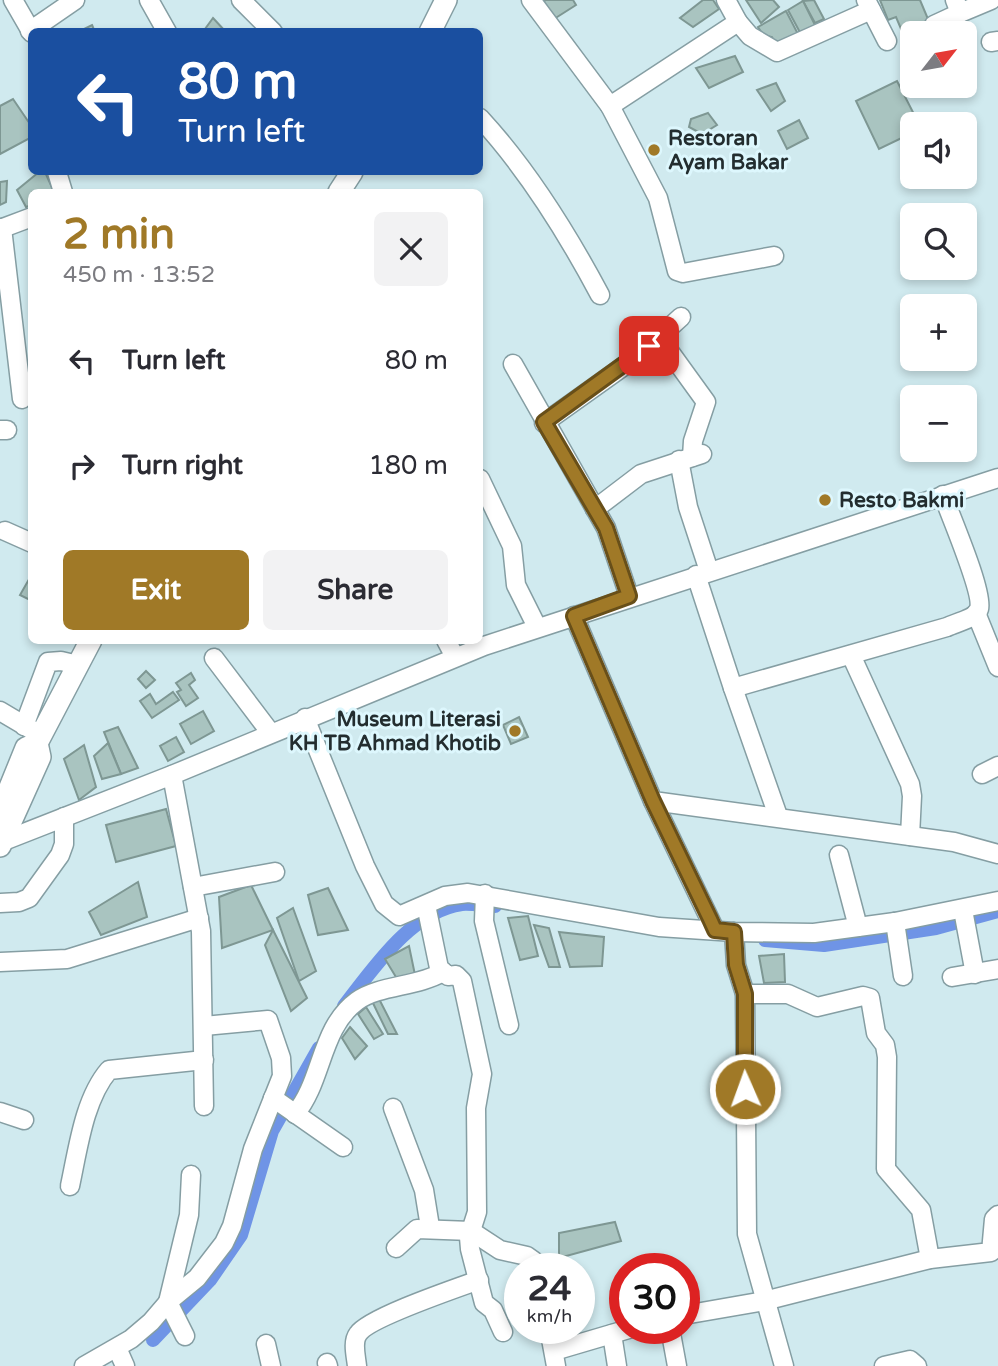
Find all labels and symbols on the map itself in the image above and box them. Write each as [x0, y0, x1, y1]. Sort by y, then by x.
north arrow [900, 21, 976, 98]
place label: Restoran Ayam Bakar [668, 126, 789, 175]
marker: Restoran Ayam Bakar [646, 142, 662, 158]
pin [619, 316, 679, 376]
place label: Resto Bakmi [839, 488, 964, 513]
marker: Resto Bakmi [817, 492, 833, 508]
place label: Museum Literasi KH TB Ahmad Khotib [289, 707, 501, 756]
marker: Museum Literasi KH TB Ahmad Khotib [507, 723, 523, 739]
position arrow [708, 1052, 782, 1126]
speed limit sign: 30 [609, 1253, 700, 1344]

